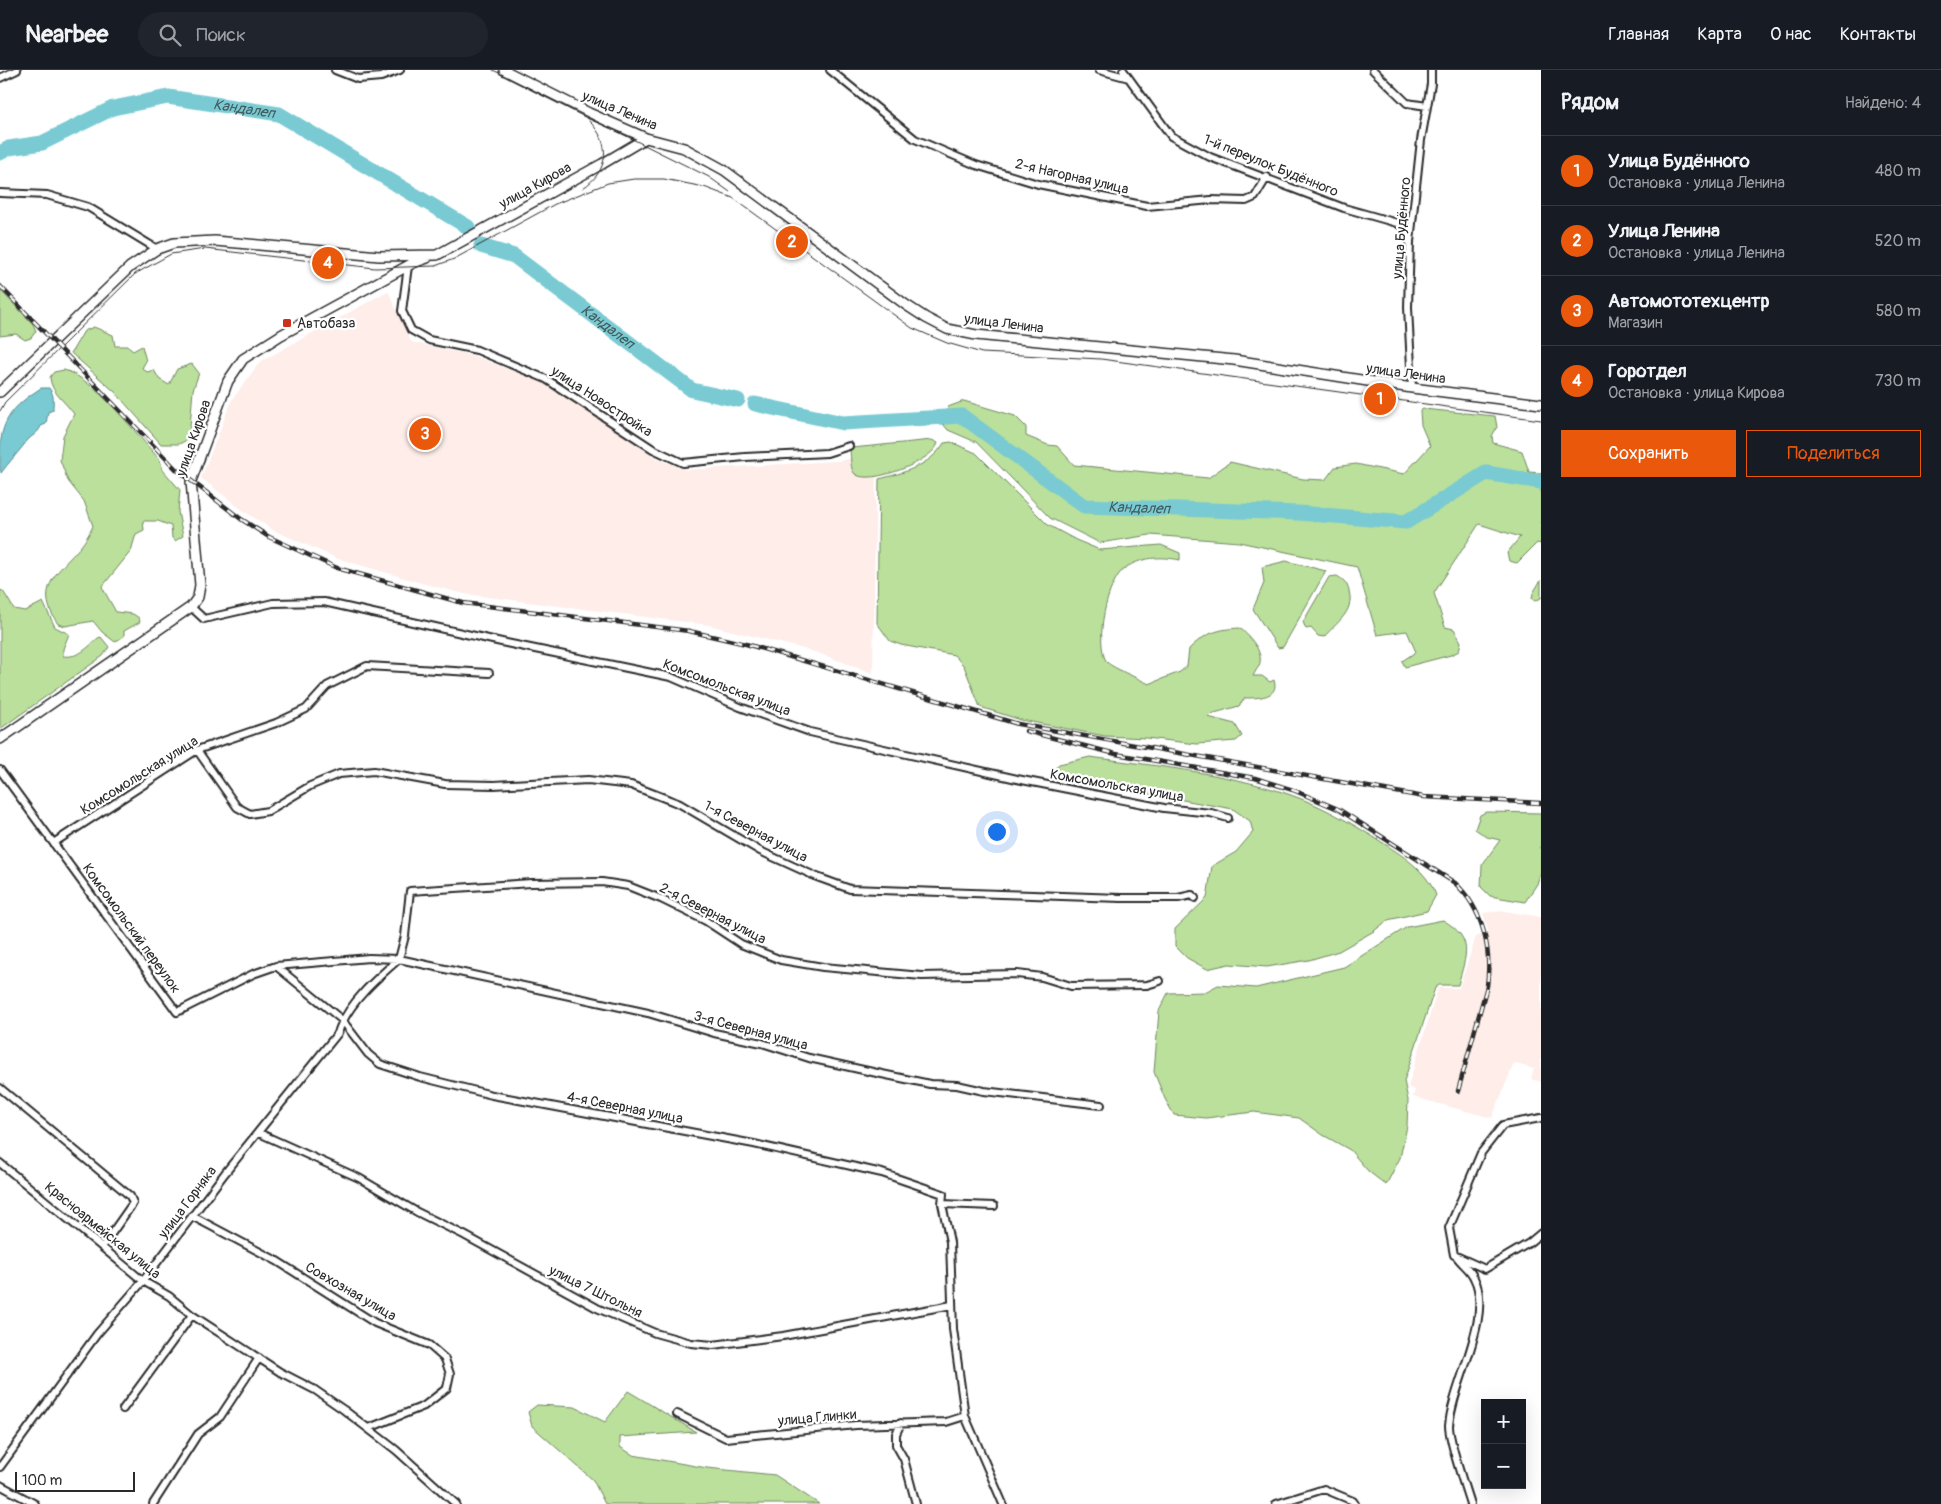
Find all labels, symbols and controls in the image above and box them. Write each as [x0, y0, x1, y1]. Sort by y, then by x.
search box [138, 12, 488, 57]
text: Nearbee [25, 20, 108, 49]
icon: search [156, 21, 184, 49]
text: Поиск [196, 23, 246, 47]
text: Главная [1608, 23, 1669, 46]
text: Карта [1697, 23, 1742, 46]
text: О нас [1770, 23, 1812, 46]
text: Контакты [1840, 23, 1916, 46]
street label: улица Ленина [579, 87, 660, 134]
text: Рядом [1561, 89, 1619, 116]
text: Найдено: 4 [1845, 93, 1921, 113]
water label: Кандалеп [212, 95, 278, 123]
street label: 1-й переулок Будённого [1201, 131, 1341, 200]
text: Улица Будённого [1608, 149, 1750, 173]
street label: 2-я Нагорная улица [1014, 155, 1130, 198]
street label: улица Кирова [495, 159, 574, 213]
text: 1 [1574, 161, 1580, 181]
text: 480 m [1875, 161, 1921, 181]
text: Остановка · улица Ленина [1608, 173, 1785, 193]
street label: улица Будённого [1388, 176, 1414, 281]
text: Улица Ленина [1608, 219, 1720, 243]
pin: 2 [776, 223, 808, 261]
text: 2 [1573, 231, 1581, 251]
text: 520 m [1875, 231, 1921, 251]
text: Остановка · улица Ленина [1608, 243, 1785, 263]
pin: 4 [312, 244, 344, 282]
text: Автомототехцентр [1608, 289, 1769, 313]
water label: Кандалеп [577, 301, 639, 354]
text: 3 [1573, 301, 1581, 321]
text: 580 m [1876, 301, 1921, 321]
street label: улица Ленина [962, 310, 1045, 337]
text: Магазин [1608, 313, 1663, 333]
place label: Автобаза [297, 315, 355, 332]
marker: Автобаза [281, 317, 293, 329]
street label: улица Ленина [1364, 359, 1447, 387]
text: Горотдел [1608, 359, 1687, 383]
street label: улица Новостройка [547, 362, 655, 440]
text: 4 [1572, 371, 1582, 391]
text: 730 m [1875, 371, 1921, 391]
pin: 1 [1364, 380, 1396, 418]
text: Остановка · улица Кирова [1608, 383, 1785, 403]
street label: улица Кирова [172, 398, 214, 480]
pin: 3 [409, 415, 441, 453]
button: Сохранить [1561, 430, 1736, 477]
button: Поделиться [1746, 430, 1921, 477]
water label: Кандалеп [1108, 498, 1172, 519]
street label: Комсомольская улица [661, 655, 793, 720]
street label: Комсомольская улица [77, 732, 201, 818]
street label: Комсомольская улица [1049, 765, 1185, 806]
street label: 1-я Северная улица [701, 797, 811, 866]
your location [984, 819, 1010, 845]
street label: Комсомольский переулок [79, 860, 184, 996]
street label: 2-я Северная улица [657, 879, 769, 948]
street label: 3-я Северная улица [692, 1007, 810, 1054]
street label: 4-я Северная улица [566, 1088, 684, 1127]
street label: улица Горняка [154, 1163, 220, 1243]
street label: Красноармейская улица [41, 1178, 164, 1282]
street label: Совхозная улица [302, 1258, 399, 1324]
street label: улица 7 Штольня [545, 1261, 645, 1321]
map controls [1481, 1399, 1526, 1489]
button: + [1481, 1399, 1526, 1444]
street label: улица Глинки [776, 1406, 857, 1429]
button: − [1481, 1444, 1526, 1489]
scale bar [15, 1469, 135, 1492]
text: 100 m [22, 1472, 62, 1489]

